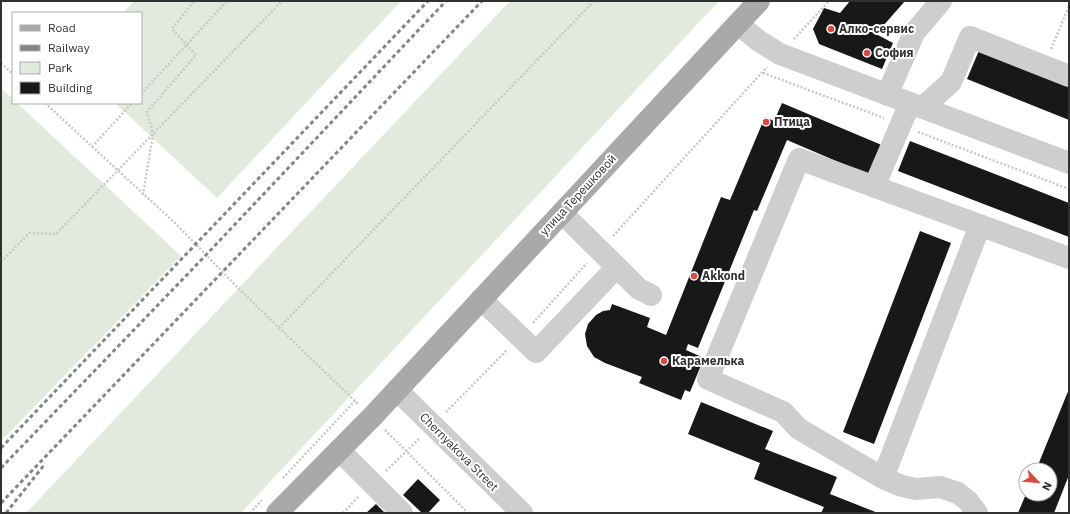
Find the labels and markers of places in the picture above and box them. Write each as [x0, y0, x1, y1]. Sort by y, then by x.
place label: Алко-сервис [839, 21, 914, 36]
marker: Алко-сервис [826, 24, 836, 34]
place label: София [875, 45, 914, 60]
marker: София [862, 48, 872, 58]
place label: Птица [774, 114, 810, 129]
marker: Птица [761, 117, 771, 127]
place label: Akkond [702, 268, 745, 283]
marker: Akkond [689, 271, 699, 281]
place label: Карамелька [672, 353, 745, 368]
marker: Карамелька [659, 356, 669, 366]

